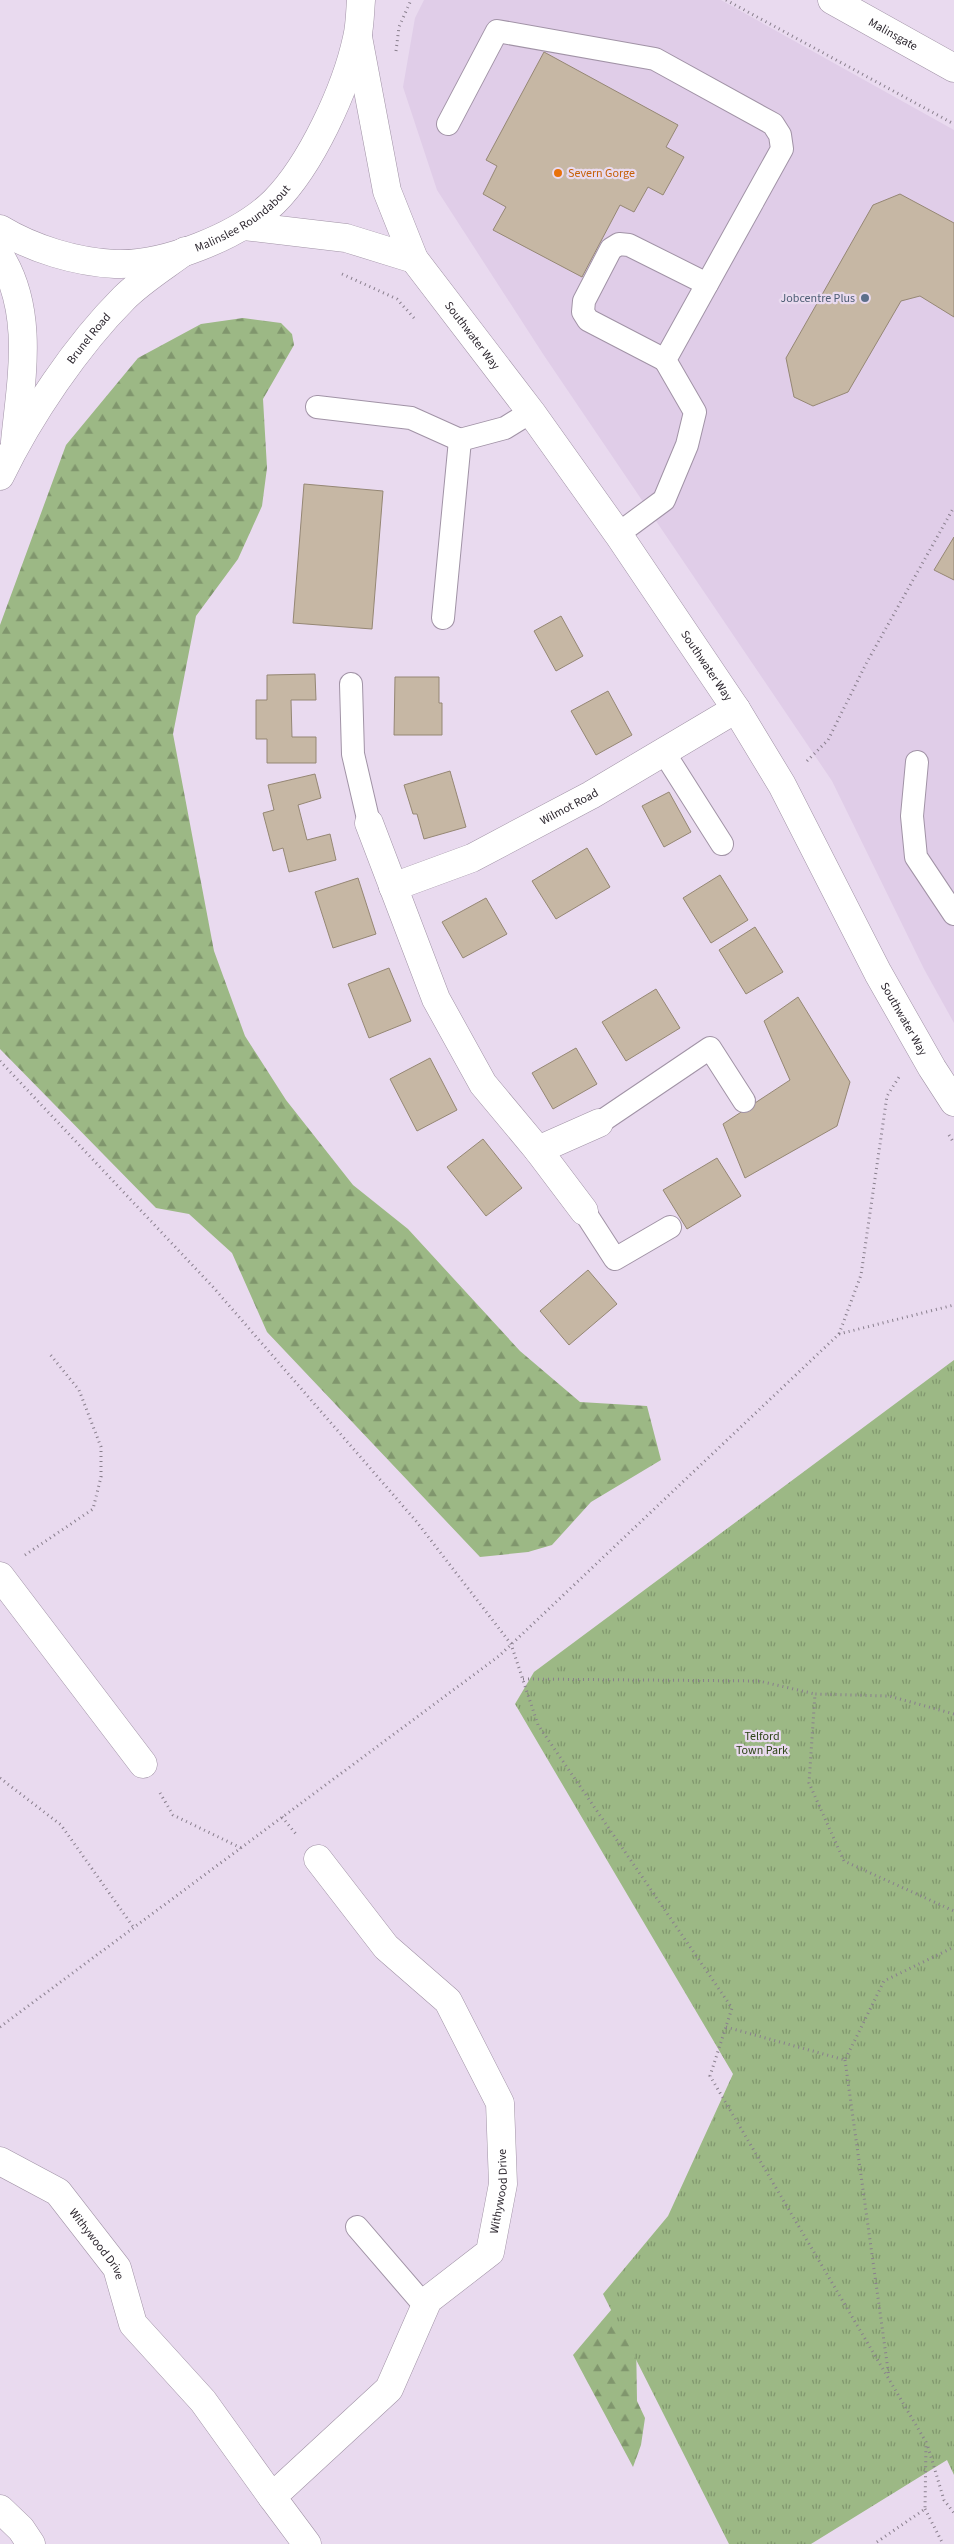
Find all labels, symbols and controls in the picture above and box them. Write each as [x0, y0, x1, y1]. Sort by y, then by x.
street label: Malinsgate [865, 14, 921, 55]
place label: Severn Gorge [568, 165, 635, 182]
marker: Severn Gorge [552, 167, 564, 179]
street label: Malinslee Roundabout [192, 181, 294, 256]
place label: Jobcentre Plus [781, 290, 855, 307]
marker: Jobcentre Plus [859, 292, 871, 304]
street label: Southwater Way [441, 298, 504, 373]
street label: Brunel Road [63, 309, 114, 368]
street label: Southwater Way [677, 627, 737, 705]
street label: Wilmot Road [537, 784, 602, 829]
street label: Southwater Way [876, 979, 932, 1059]
park label: Telford Town Park [736, 1728, 788, 1759]
street label: Withywood Drive [485, 2149, 511, 2235]
street label: Withywood Drive [65, 2205, 128, 2282]

